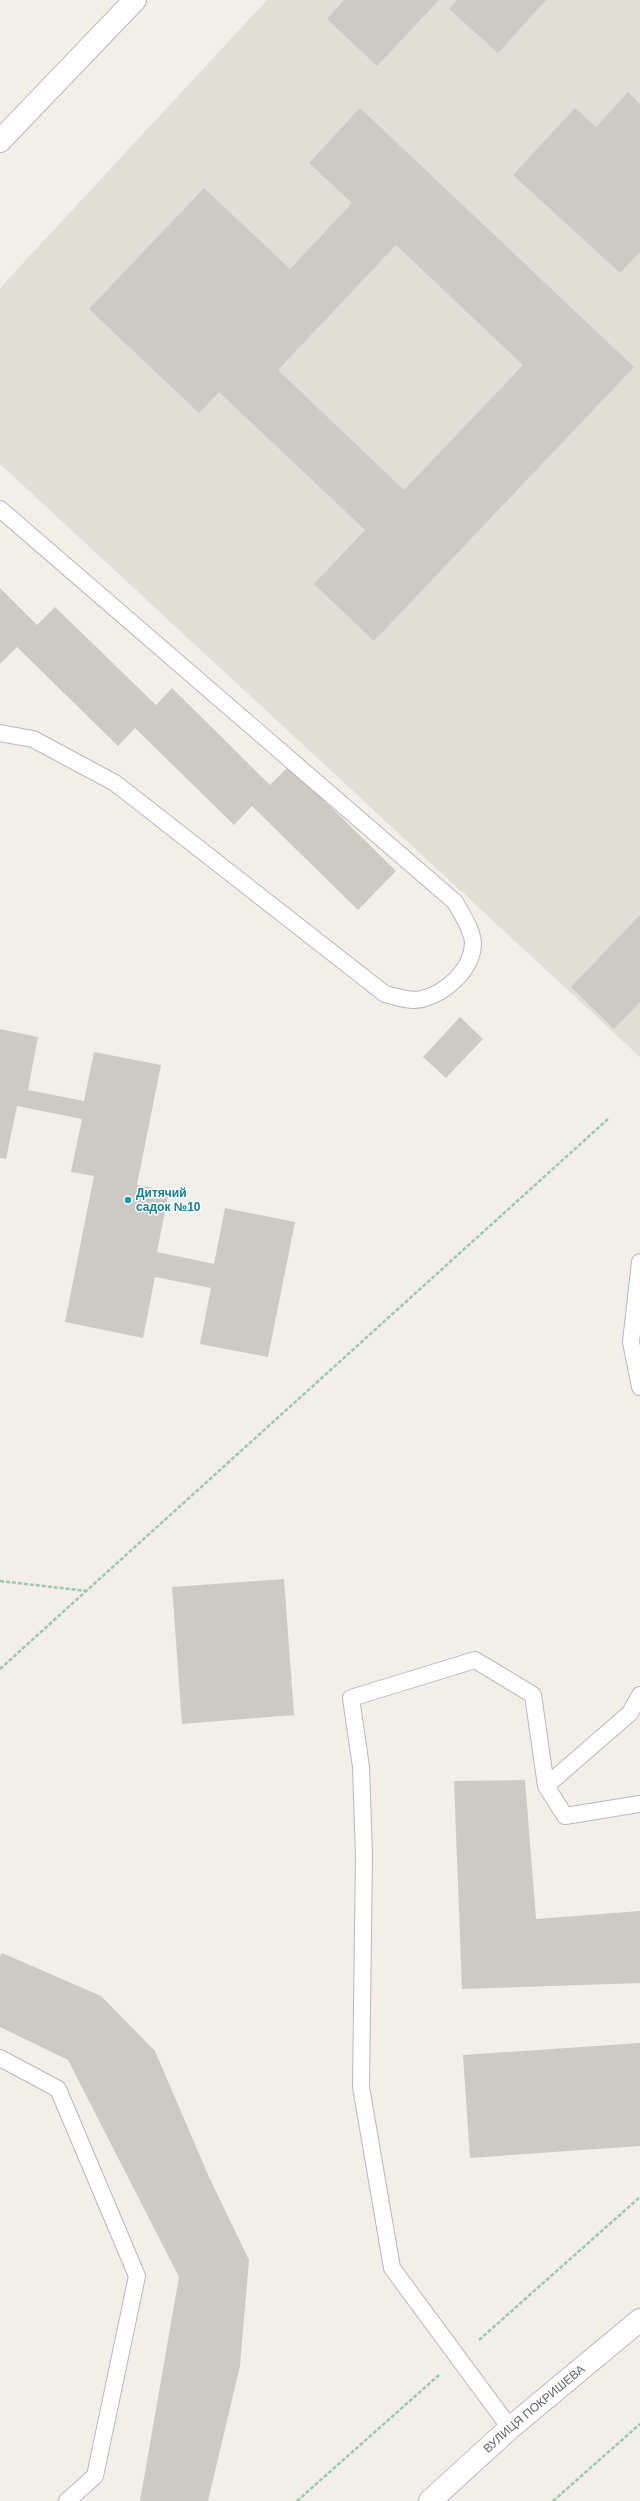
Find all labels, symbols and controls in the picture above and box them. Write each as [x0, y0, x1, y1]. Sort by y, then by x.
place label: Дитячий садок №10 [136, 1186, 201, 1214]
marker: Дитячий садок №10 [123, 1195, 133, 1205]
street label: ВУЛИЦЯ ПОКРИШЕВА [480, 2362, 588, 2456]

